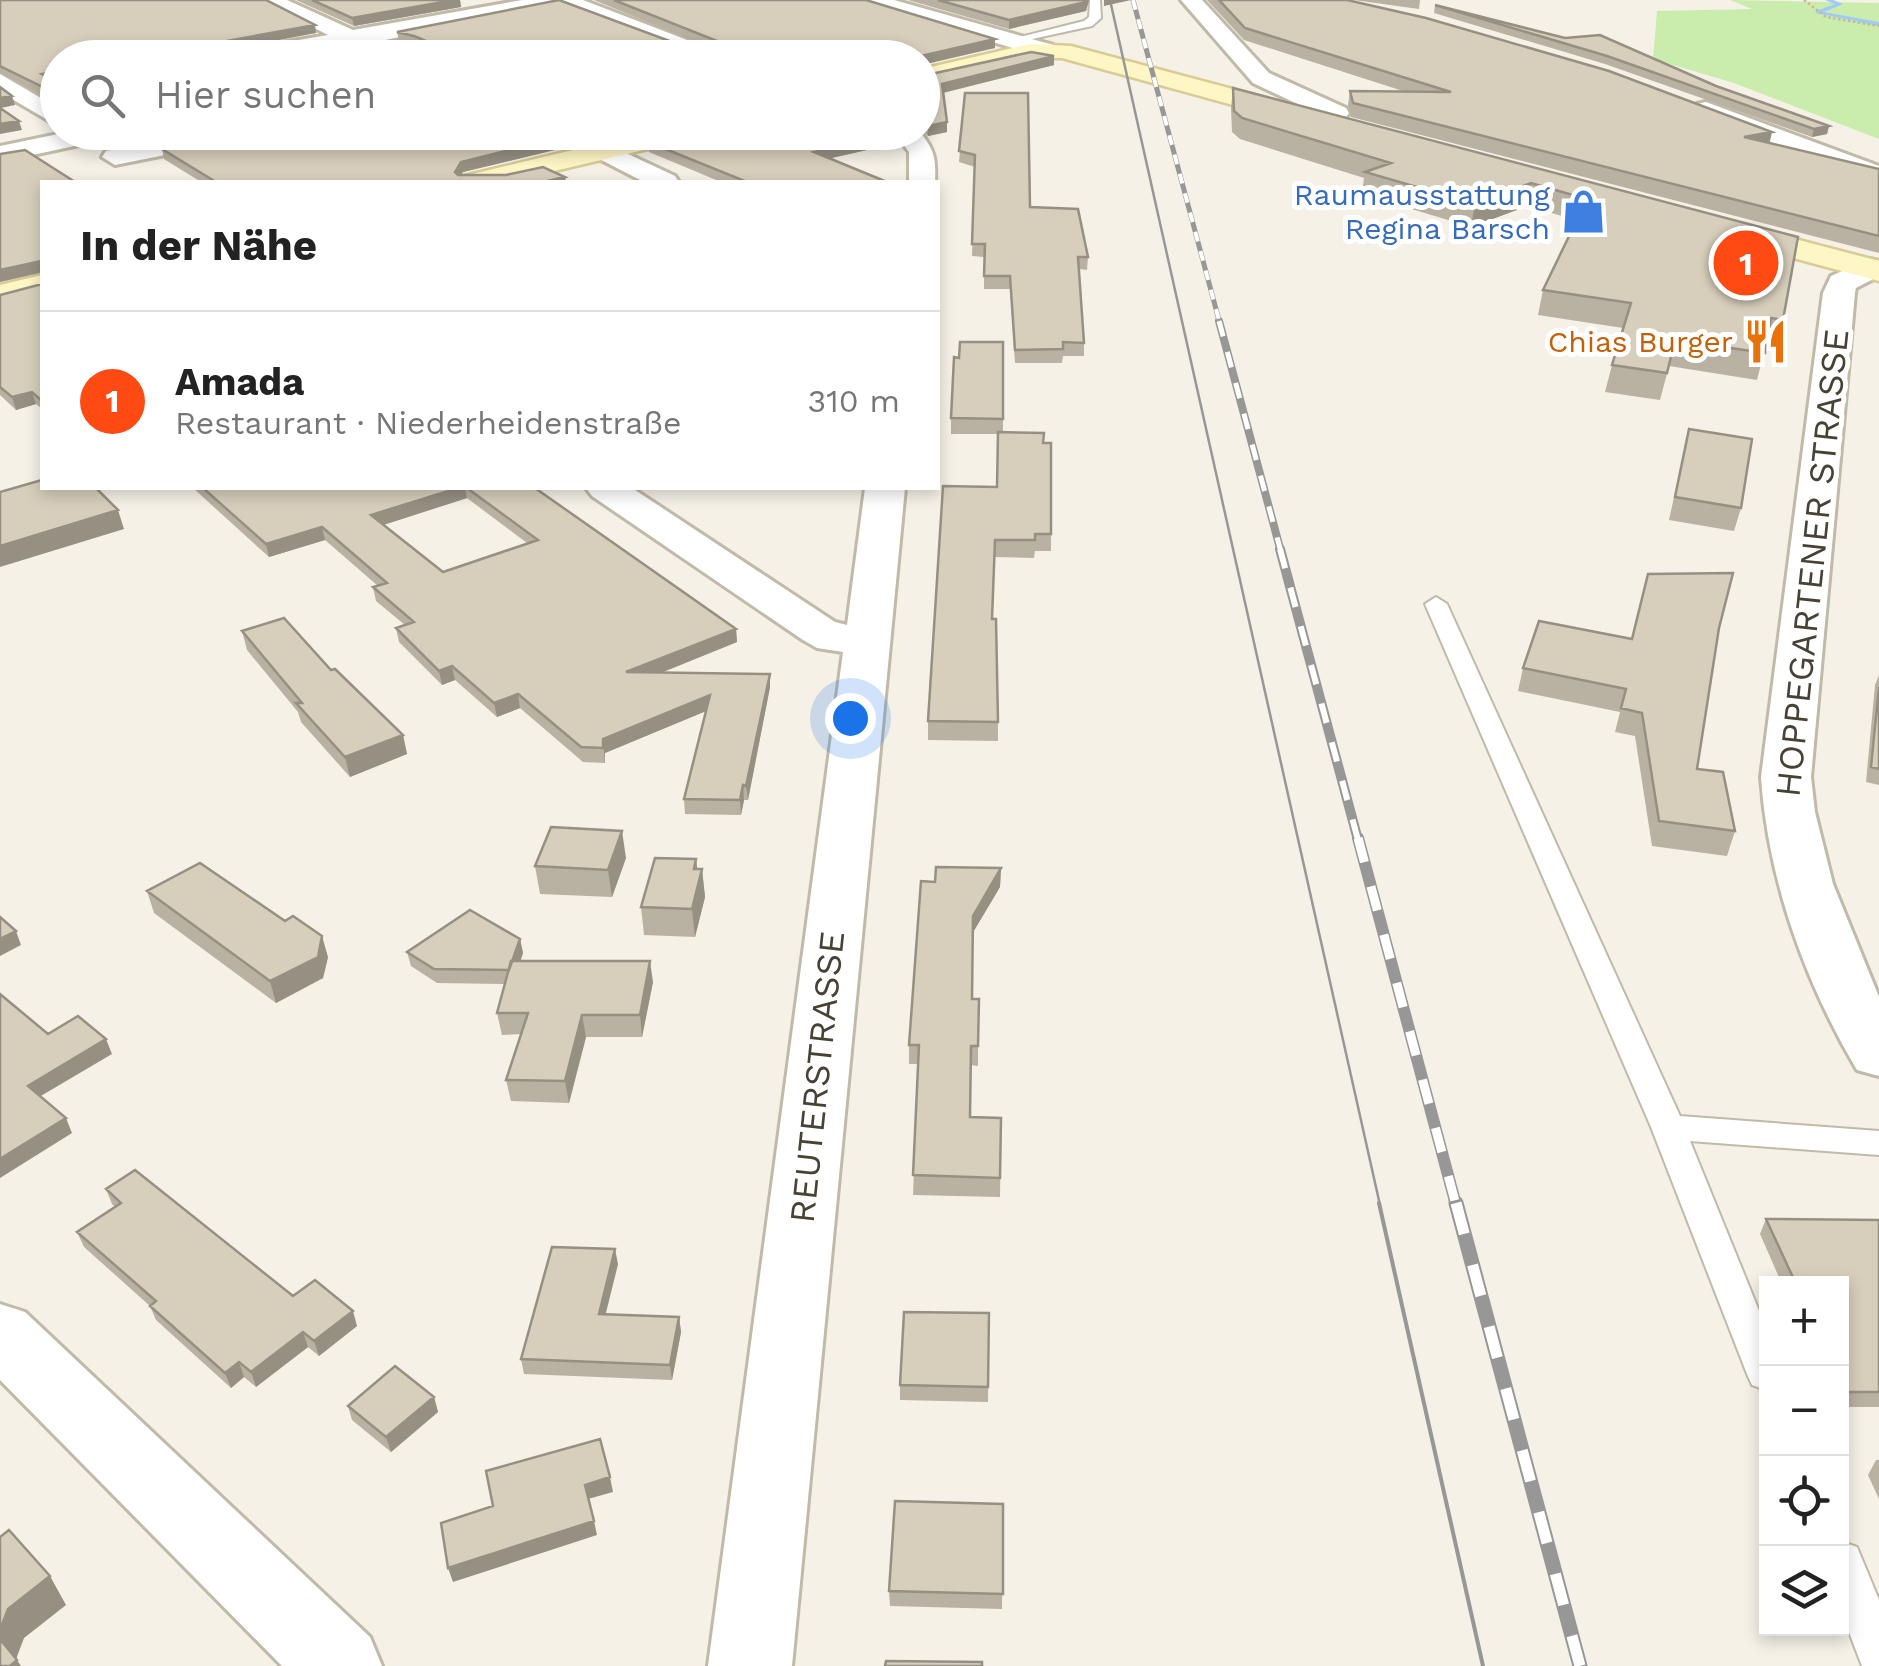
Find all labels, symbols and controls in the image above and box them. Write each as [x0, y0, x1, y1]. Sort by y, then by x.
search box [40, 40, 940, 150]
icon: search [75, 68, 130, 123]
text: Hier suchen [155, 73, 376, 117]
place label: Raumausstattung Regina Barsch [1294, 177, 1550, 246]
shop icon: Raumausstattung Regina Barsch [1559, 187, 1607, 235]
text: In der Nähe [80, 221, 317, 270]
pin: 1 [1714, 226, 1778, 300]
restaurant icon: Chias Burger [1742, 317, 1790, 365]
place label: Chias Burger [1548, 324, 1733, 359]
street label: HOPPEGARTENER STRASSE [1767, 327, 1857, 799]
text: Amada [175, 360, 304, 404]
text: 1 [106, 382, 119, 420]
text: 310 m [808, 382, 900, 420]
text: Restaurant · Niederheidenstraße [175, 404, 681, 442]
your location [825, 693, 876, 744]
street label: REUTERSTRASSE [781, 929, 853, 1225]
map controls [1759, 1276, 1849, 1636]
button: + [1759, 1276, 1849, 1366]
button: − [1759, 1366, 1849, 1456]
button: locate [1759, 1456, 1849, 1546]
button: layers [1759, 1546, 1849, 1636]

